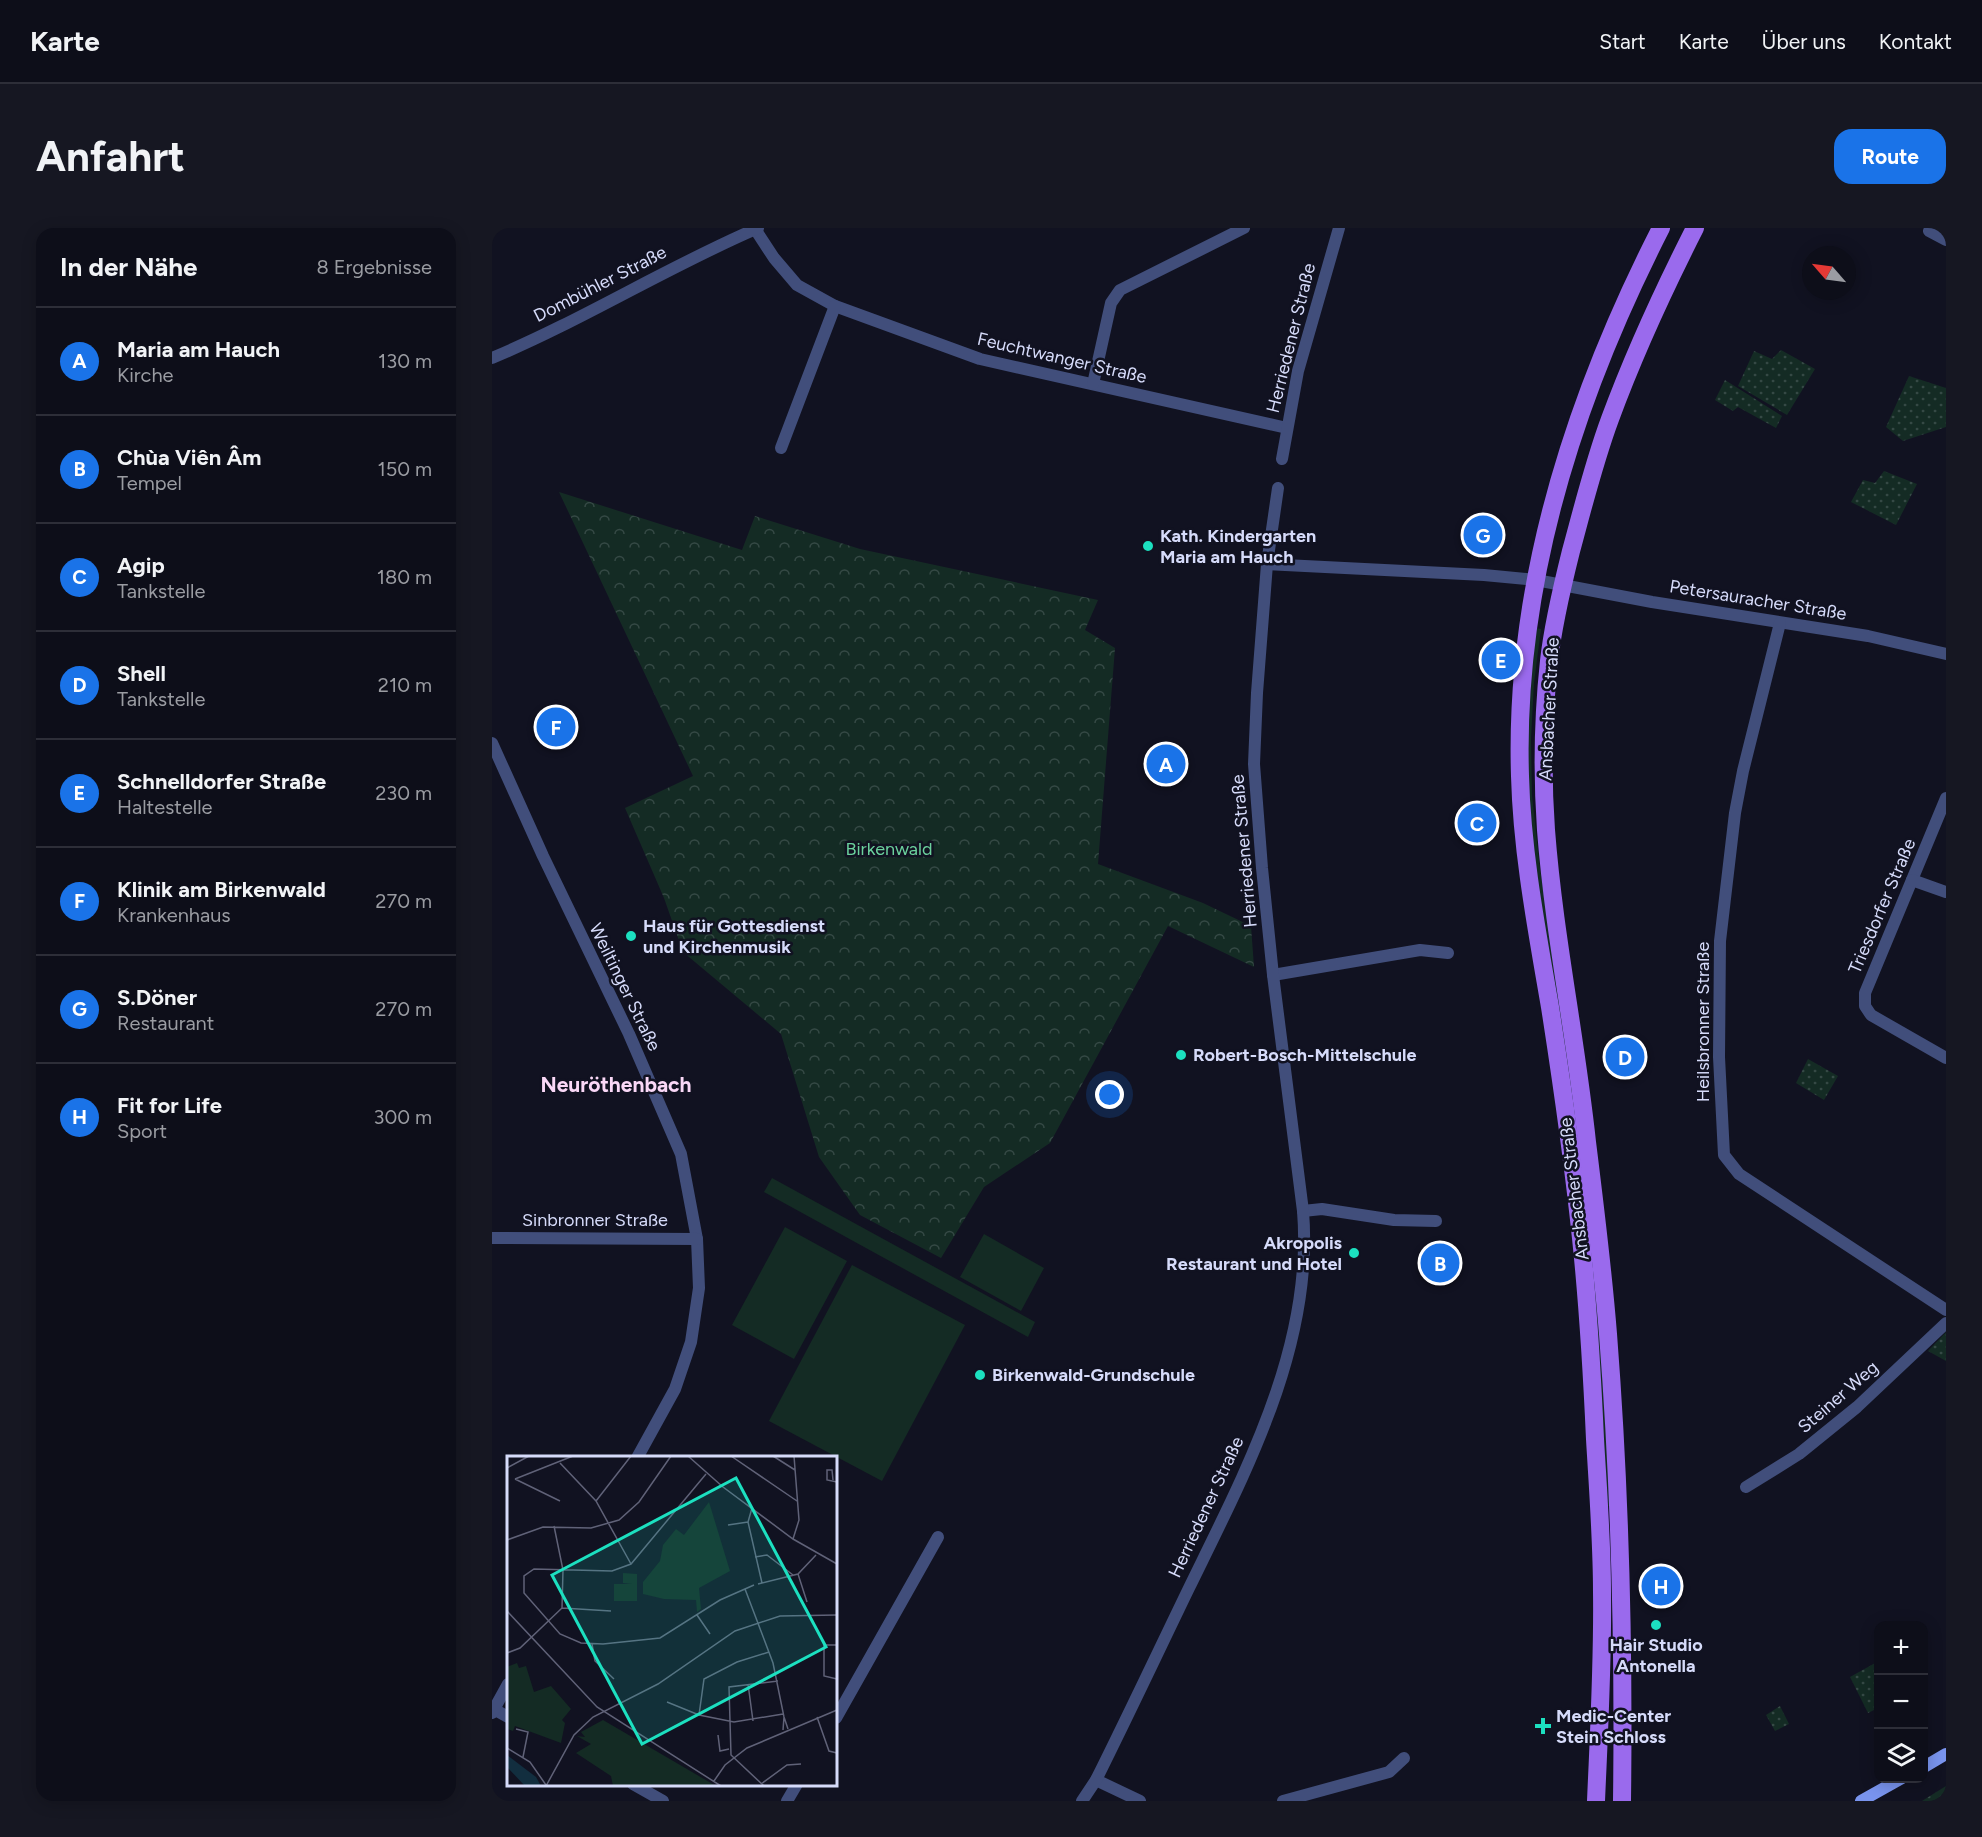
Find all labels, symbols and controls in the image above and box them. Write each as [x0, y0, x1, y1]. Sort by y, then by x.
text: Karte [30, 24, 100, 58]
text: Start [1599, 29, 1646, 54]
text: Karte [1679, 29, 1729, 54]
text: Über uns [1762, 29, 1846, 54]
text: Kontakt [1879, 29, 1952, 54]
button: Route [1834, 129, 1946, 184]
text: Anfahrt [36, 131, 185, 182]
street label: Dombühler Straße [530, 241, 670, 327]
north arrow [1802, 246, 1856, 300]
text: In der Nähe [60, 251, 197, 283]
text: 8 Ergebnisse [316, 255, 432, 279]
street label: Herriedener Straße [1262, 261, 1320, 415]
street label: Feuchtwanger Straße [975, 328, 1149, 388]
text: Maria am Hauch [117, 336, 280, 363]
text: A [72, 349, 87, 373]
text: 130 m [378, 349, 432, 373]
text: Kirche [117, 363, 174, 387]
text: Chùa Viên Âm [117, 444, 261, 471]
text: B [73, 457, 86, 481]
text: 150 m [377, 457, 432, 481]
text: Tempel [117, 471, 182, 495]
pin: G [1464, 512, 1502, 558]
place label: Kath. Kindergarten Maria am Hauch [1160, 525, 1316, 568]
marker: Kath. Kindergarten Maria am Hauch [1141, 539, 1155, 553]
text: Agip [117, 552, 165, 579]
text: C [72, 565, 87, 589]
text: 180 m [377, 565, 432, 589]
street label: Petersauracher Straße [1668, 575, 1848, 625]
text: Tankstelle [117, 579, 205, 603]
street label: Ansbacher Straße [1534, 637, 1564, 781]
pin: E [1482, 638, 1520, 682]
text: Shell [117, 660, 166, 687]
text: D [73, 673, 87, 697]
text: 210 m [378, 673, 432, 697]
text: Tankstelle [117, 687, 205, 711]
pin: F [536, 704, 576, 750]
pin: A [1146, 742, 1186, 786]
text: Schnelldorfer Straße [117, 768, 326, 795]
street label: Herriedener Straße [1226, 773, 1262, 928]
text: E [74, 781, 85, 805]
text: 230 m [375, 781, 432, 805]
text: Haltestelle [117, 795, 213, 819]
pin: C [1458, 800, 1496, 846]
street label: Triesdorfer Straße [1844, 835, 1920, 977]
park label: Birkenwald [845, 838, 933, 860]
text: Klinik am Birkenwald [117, 876, 326, 903]
text: F [74, 889, 85, 913]
text: 270 m [375, 889, 432, 913]
text: Krankenhaus [117, 903, 231, 927]
place label: Haus für Gottesdienst und Kirchenmusik [643, 915, 825, 958]
street label: Weiltinger Straße [585, 919, 666, 1055]
marker: Haus für Gottesdienst und Kirchenmusik [624, 929, 638, 943]
street label: Heilsbronner Straße [1692, 942, 1714, 1102]
text: S.Döner [117, 984, 197, 1011]
text: G [72, 997, 87, 1021]
text: 270 m [375, 997, 432, 1021]
text: Restaurant [117, 1011, 214, 1035]
pin: D [1606, 1034, 1644, 1080]
place label: Robert-Bosch-Mittelschule [1193, 1044, 1416, 1066]
marker: Robert-Bosch-Mittelschule [1174, 1048, 1188, 1062]
district label: Neuröthenbach [540, 1072, 692, 1097]
your location [1095, 1080, 1124, 1109]
text: Fit for Life [117, 1092, 222, 1119]
text: H [72, 1105, 87, 1129]
text: 300 m [374, 1105, 432, 1129]
street label: Ansbacher Straße [1554, 1116, 1594, 1262]
text: Sport [117, 1119, 167, 1143]
street label: Sinbronner Straße [522, 1209, 668, 1231]
place label: Akropolis Restaurant und Hotel [1166, 1232, 1343, 1275]
pin: B [1420, 1240, 1460, 1286]
marker: Akropolis Restaurant und Hotel [1347, 1246, 1361, 1260]
street label: Steiner Weg [1793, 1356, 1883, 1438]
place label: Birkenwald-Grundschule [992, 1364, 1195, 1386]
marker: Birkenwald-Grundschule [973, 1368, 987, 1382]
street label: Herriedener Straße [1164, 1433, 1248, 1581]
inset map [507, 1456, 837, 1786]
pin: H [1642, 1564, 1680, 1608]
marker: Hair Studio Antonella [1649, 1618, 1663, 1632]
map controls [1874, 1621, 1928, 1783]
button: + [1874, 1621, 1928, 1675]
place label: Hair Studio Antonella [1609, 1634, 1703, 1677]
button: − [1874, 1675, 1928, 1729]
place label: Medic-Center Stein Schloss [1556, 1705, 1671, 1748]
marker: Medic-Center Stein Schloss [1534, 1717, 1552, 1735]
button: layers [1874, 1729, 1928, 1783]

